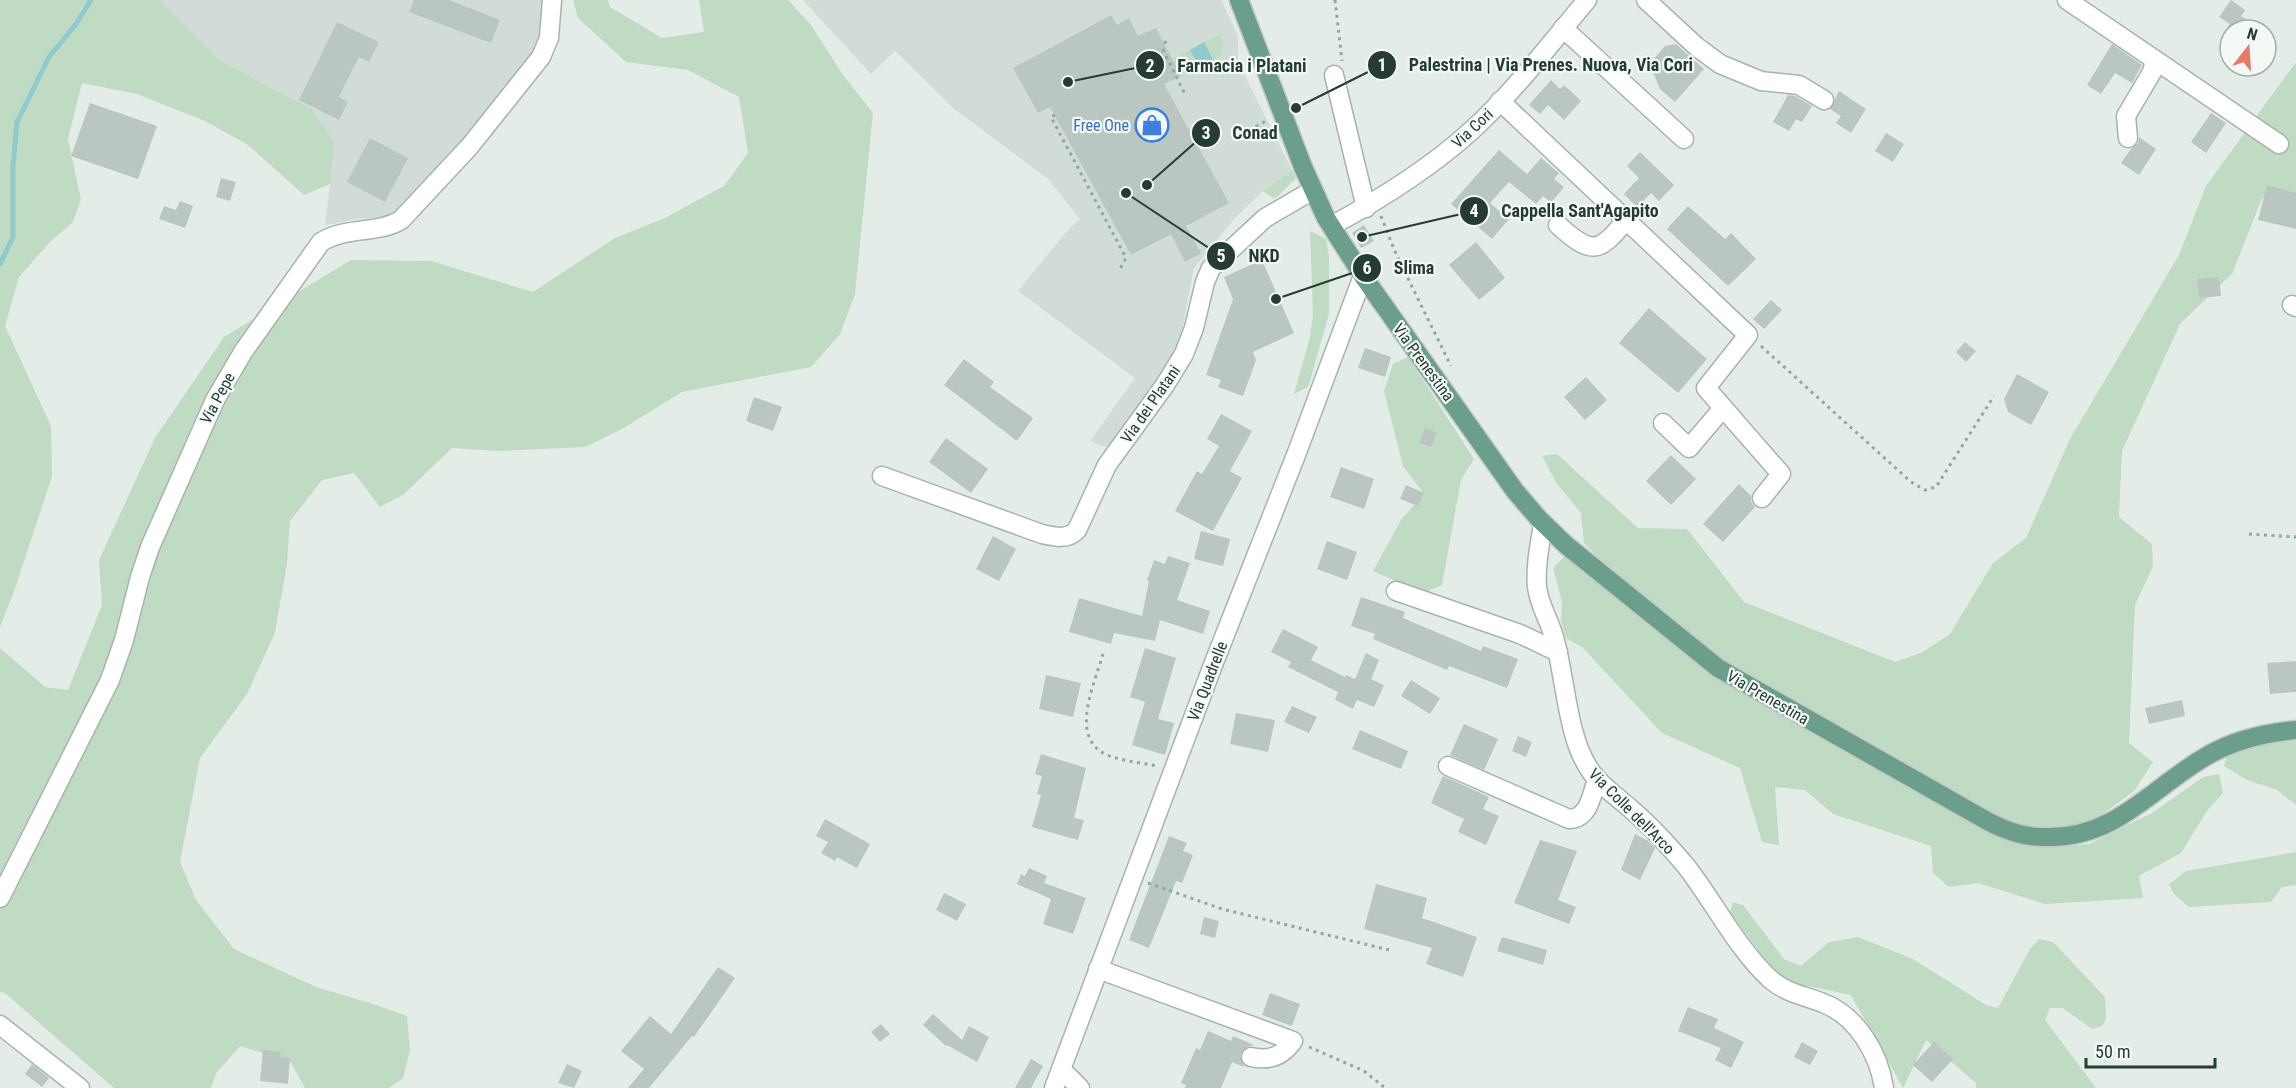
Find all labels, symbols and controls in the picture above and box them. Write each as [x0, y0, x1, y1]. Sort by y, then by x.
north arrow [2218, 18, 2278, 78]
text: N [2245, 24, 2260, 45]
callout: Farmacia i Platani [1135, 47, 1319, 83]
callout: Palestrina | Via Prenes. Nuova, Via Cori [1367, 47, 1705, 83]
text: 1 [1377, 54, 1387, 75]
text: Palestrina | Via Prenes. Nuova, Via Cori [1409, 54, 1693, 75]
text: 2 [1145, 55, 1155, 76]
text: Farmacia i Platani [1177, 55, 1307, 76]
street label: Via Cori [1448, 104, 1497, 152]
shop icon: Free One [1134, 107, 1170, 143]
callout: Conad [1191, 115, 1290, 151]
place label: Free One [1073, 116, 1129, 135]
text: 3 [1201, 122, 1211, 143]
text: Conad [1232, 122, 1278, 143]
callout: Cappella Sant'Agapito [1459, 193, 1670, 229]
text: 4 [1469, 200, 1479, 221]
text: Cappella Sant'Agapito [1501, 200, 1659, 221]
callout: NKD [1206, 238, 1291, 274]
text: 5 [1216, 245, 1226, 266]
text: NKD [1248, 245, 1280, 266]
callout: Slima [1352, 250, 1447, 286]
text: 6 [1362, 257, 1372, 278]
text: Slima [1394, 257, 1434, 278]
street label: Via Prenestina [1389, 320, 1458, 405]
street label: Via dei Platani [1117, 362, 1184, 447]
street label: Via Pepe [196, 369, 239, 427]
street label: Via Quadrelle [1184, 639, 1231, 724]
street label: Via Prenestina [1723, 666, 1812, 729]
street label: Via Colle dell'Arco [1585, 764, 1679, 858]
scale bar [2086, 1031, 2215, 1069]
text: 50 m [2095, 1041, 2130, 1062]

